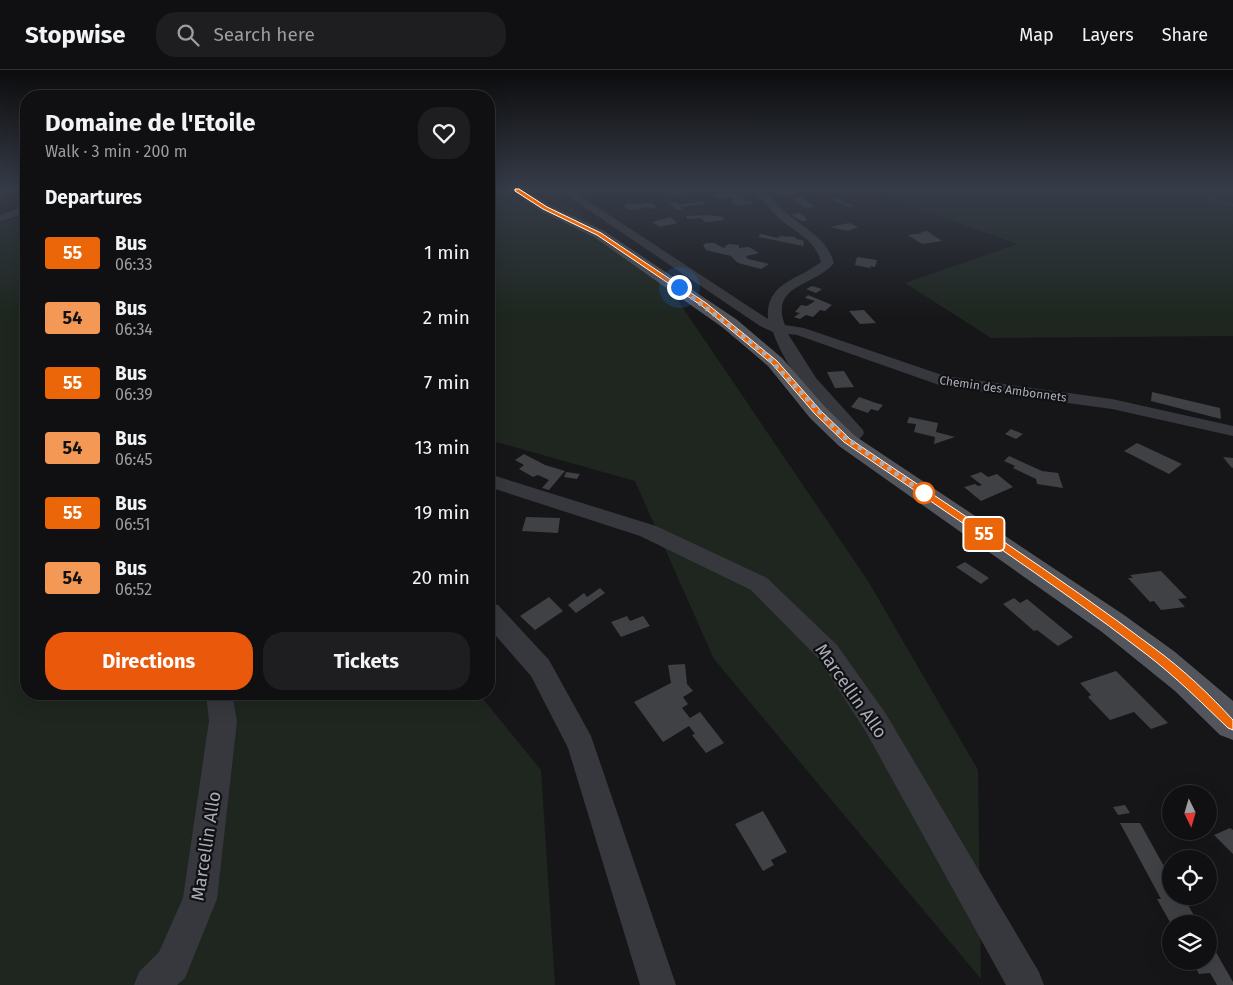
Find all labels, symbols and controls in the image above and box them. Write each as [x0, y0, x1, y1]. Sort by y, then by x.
search box [156, 12, 506, 57]
text: Stopwise [25, 21, 126, 49]
icon: search [174, 21, 202, 49]
text: Search here [214, 23, 315, 46]
text: Map [1019, 24, 1054, 46]
text: Layers [1082, 24, 1134, 46]
text: Share [1162, 24, 1208, 46]
button: heart [418, 107, 470, 159]
text: Domaine de l'Etoile [45, 109, 256, 137]
text: Walk · 3 min · 200 m [45, 142, 187, 161]
text: Departures [45, 186, 142, 209]
text: Bus [115, 232, 147, 255]
text: 1 min [424, 241, 470, 264]
text: 55 [63, 242, 82, 264]
text: 06:33 [115, 255, 152, 274]
your location [667, 275, 692, 300]
text: Bus [115, 297, 147, 320]
text: 2 min [423, 306, 470, 329]
text: 54 [63, 307, 82, 329]
text: 06:34 [115, 320, 153, 339]
text: Bus [115, 362, 147, 385]
text: 7 min [424, 371, 470, 394]
text: 55 [63, 372, 82, 394]
street label: Chemin des Ambonnets [938, 373, 1068, 405]
text: 06:39 [115, 385, 153, 404]
text: Bus [115, 427, 147, 450]
text: 13 min [414, 436, 470, 459]
text: 54 [63, 437, 82, 459]
text: 06:45 [115, 450, 153, 469]
unlabelled marker [913, 482, 935, 504]
text: Bus [115, 492, 147, 515]
text: 19 min [414, 501, 470, 524]
text: 55 [63, 502, 82, 524]
text: 06:51 [115, 515, 151, 534]
line badge: 55 [962, 518, 1006, 550]
text: 55 [974, 523, 994, 545]
text: Bus [115, 557, 147, 580]
text: 20 min [412, 566, 470, 589]
text: 54 [63, 567, 82, 589]
text: 06:52 [115, 580, 152, 599]
button: Directions [45, 632, 253, 690]
button: Tickets [263, 632, 470, 690]
street label: Marcellin Allo [810, 639, 892, 743]
north arrow [1162, 785, 1218, 840]
map controls [1162, 785, 1217, 970]
street label: Marcellin Allo [186, 790, 226, 902]
button: locate [1162, 850, 1217, 905]
button: layers [1162, 915, 1217, 970]

